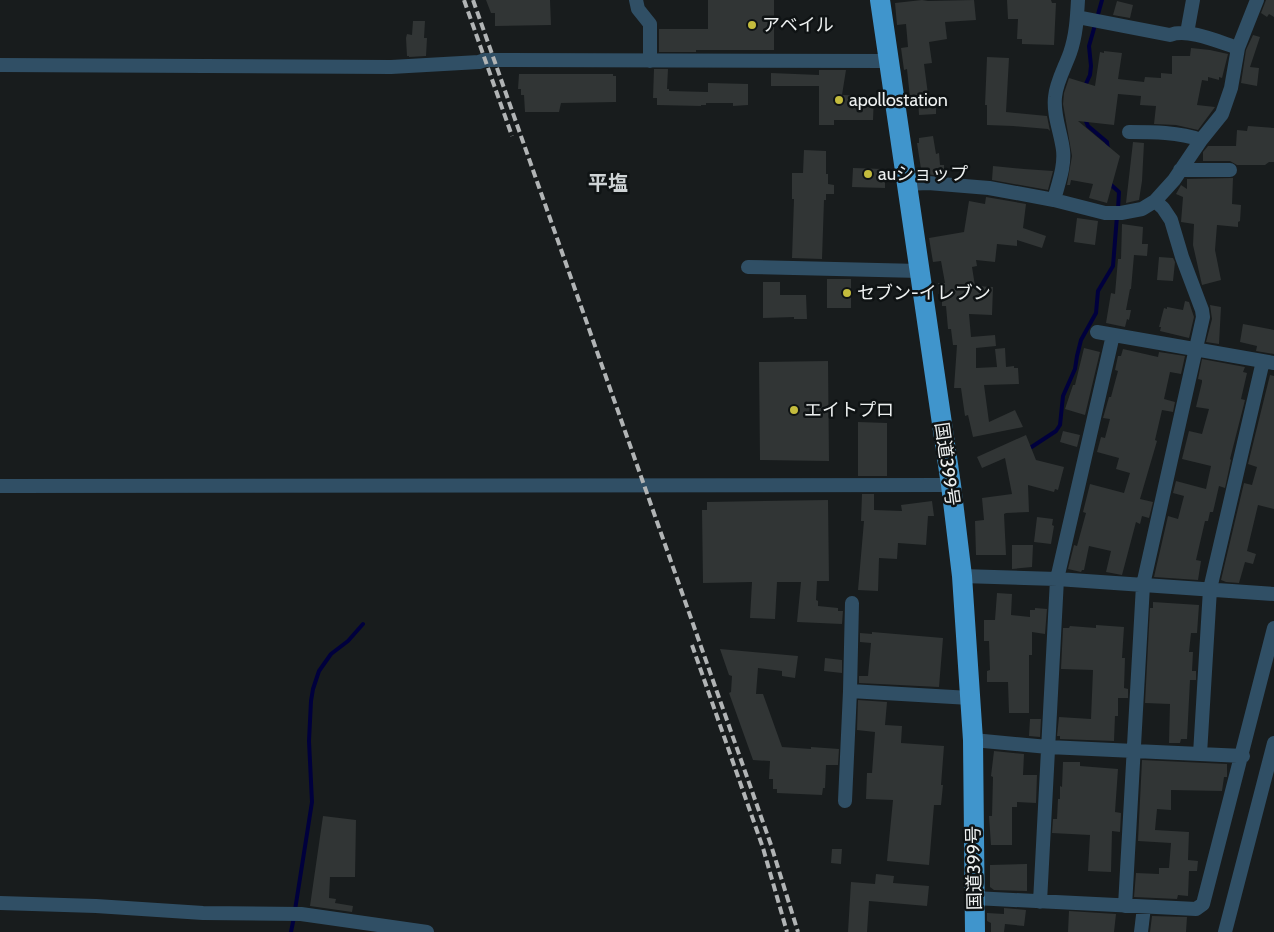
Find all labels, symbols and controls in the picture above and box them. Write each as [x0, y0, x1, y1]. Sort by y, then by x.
place label: アベイル [762, 14, 834, 36]
marker: アベイル [746, 19, 758, 31]
place label: apollostation [849, 89, 948, 111]
marker: apollostation [833, 94, 845, 106]
place label: auショップ [878, 163, 968, 185]
marker: auショップ [862, 168, 874, 180]
district label: 平塩 [588, 171, 628, 195]
place label: セブン-イレブン [857, 282, 991, 304]
marker: セブン-イレブン [841, 287, 853, 299]
place label: エイトプロ [804, 399, 894, 421]
marker: エイトプロ [788, 404, 800, 416]
street label: 国道399号 [930, 421, 964, 507]
street label: 国道399号 [962, 826, 986, 910]

